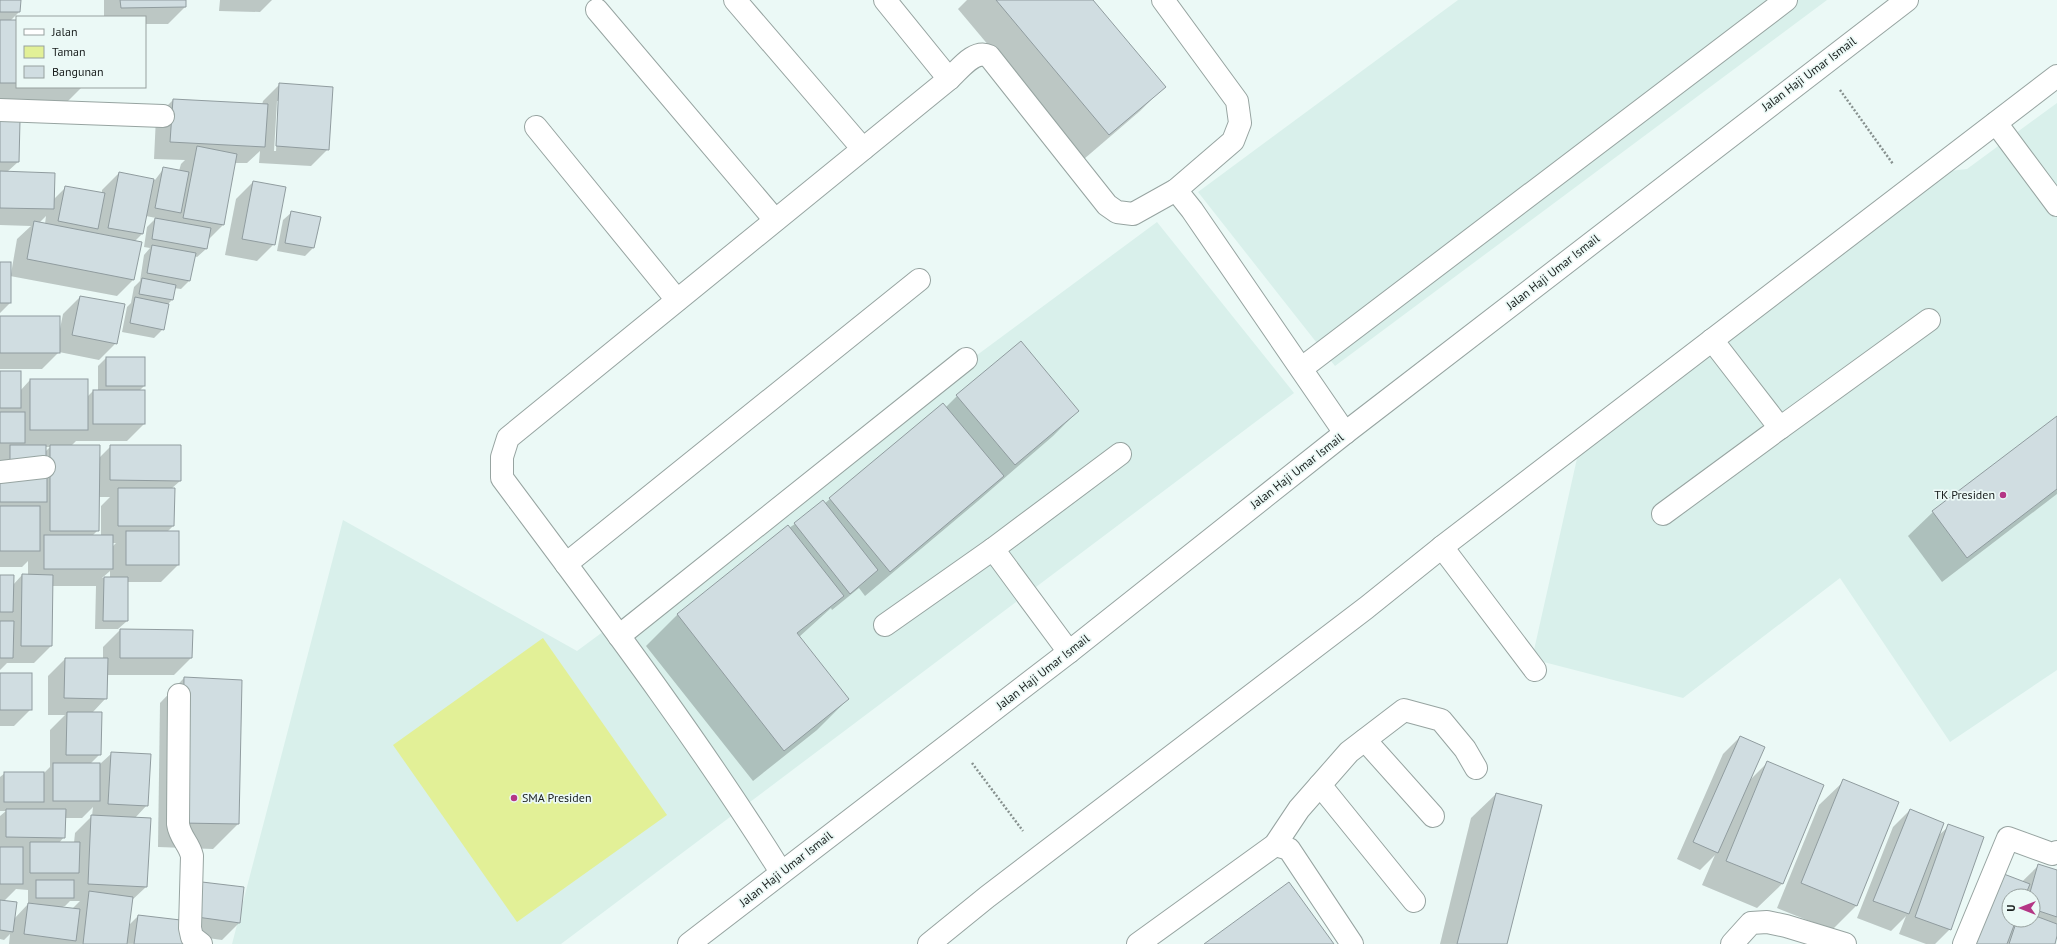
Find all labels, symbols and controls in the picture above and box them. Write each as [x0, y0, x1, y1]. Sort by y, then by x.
legend [16, 16, 146, 88]
text: Jalan [51, 24, 77, 39]
street label: Jalan Haji Umar Ismail [1758, 33, 1859, 115]
text: Taman [52, 44, 86, 59]
text: Bangunan [52, 64, 104, 79]
street label: Jalan Haji Umar Ismail [1502, 230, 1603, 313]
street label: Jalan Haji Umar Ismail [1246, 429, 1347, 512]
place label: TK Presiden [1934, 487, 1995, 502]
marker: TK Presiden [1998, 490, 2008, 500]
street label: Jalan Haji Umar Ismail [992, 630, 1093, 713]
place label: SMA Presiden [522, 790, 591, 805]
marker: SMA Presiden [509, 793, 519, 803]
street label: Jalan Haji Umar Ismail [735, 827, 836, 910]
north arrow [2001, 888, 2041, 928]
text: U [2004, 904, 2018, 911]

